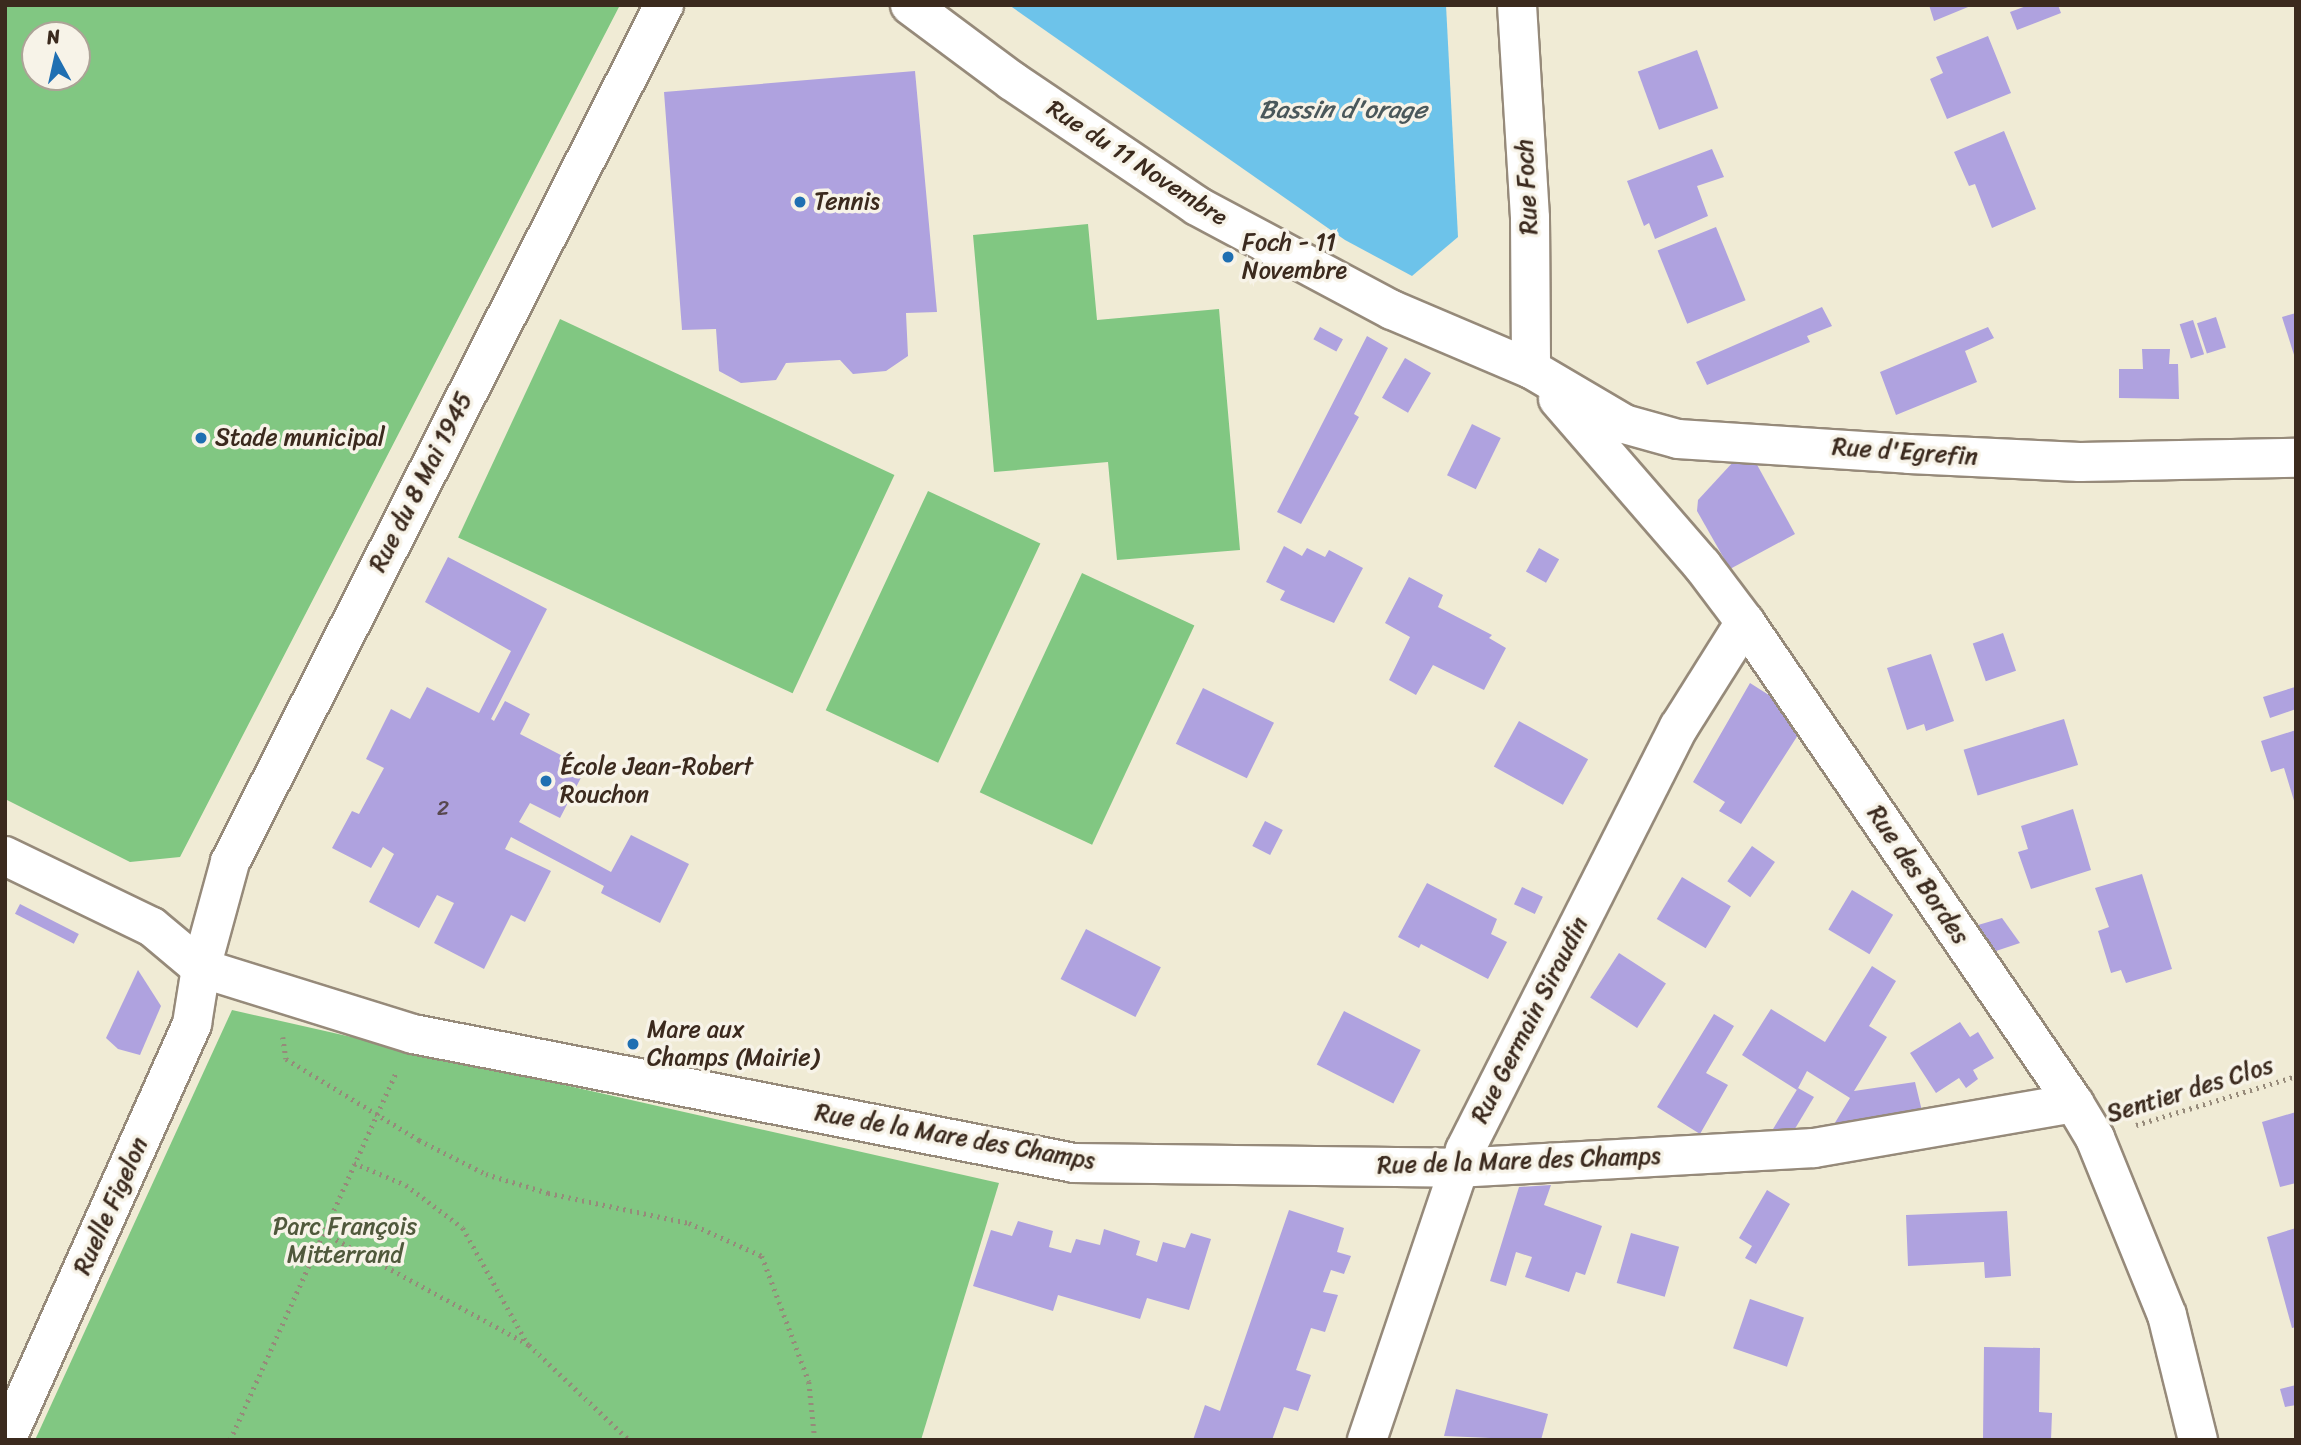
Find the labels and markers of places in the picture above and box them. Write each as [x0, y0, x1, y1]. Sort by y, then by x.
place label: Tennis [814, 188, 880, 216]
marker: Tennis [792, 194, 808, 210]
place label: Foch - 11 Novembre [1242, 229, 1347, 285]
marker: Foch - 11 Novembre [1220, 249, 1236, 265]
place label: Stade municipal [215, 424, 385, 452]
marker: Stade municipal [193, 430, 209, 446]
place label: École Jean-Robert Rouchon [560, 753, 755, 809]
marker: École Jean-Robert Rouchon [538, 773, 554, 789]
place label: Mare aux Champs (Mairie) [647, 1016, 819, 1072]
marker: Mare aux Champs (Mairie) [625, 1036, 641, 1052]

